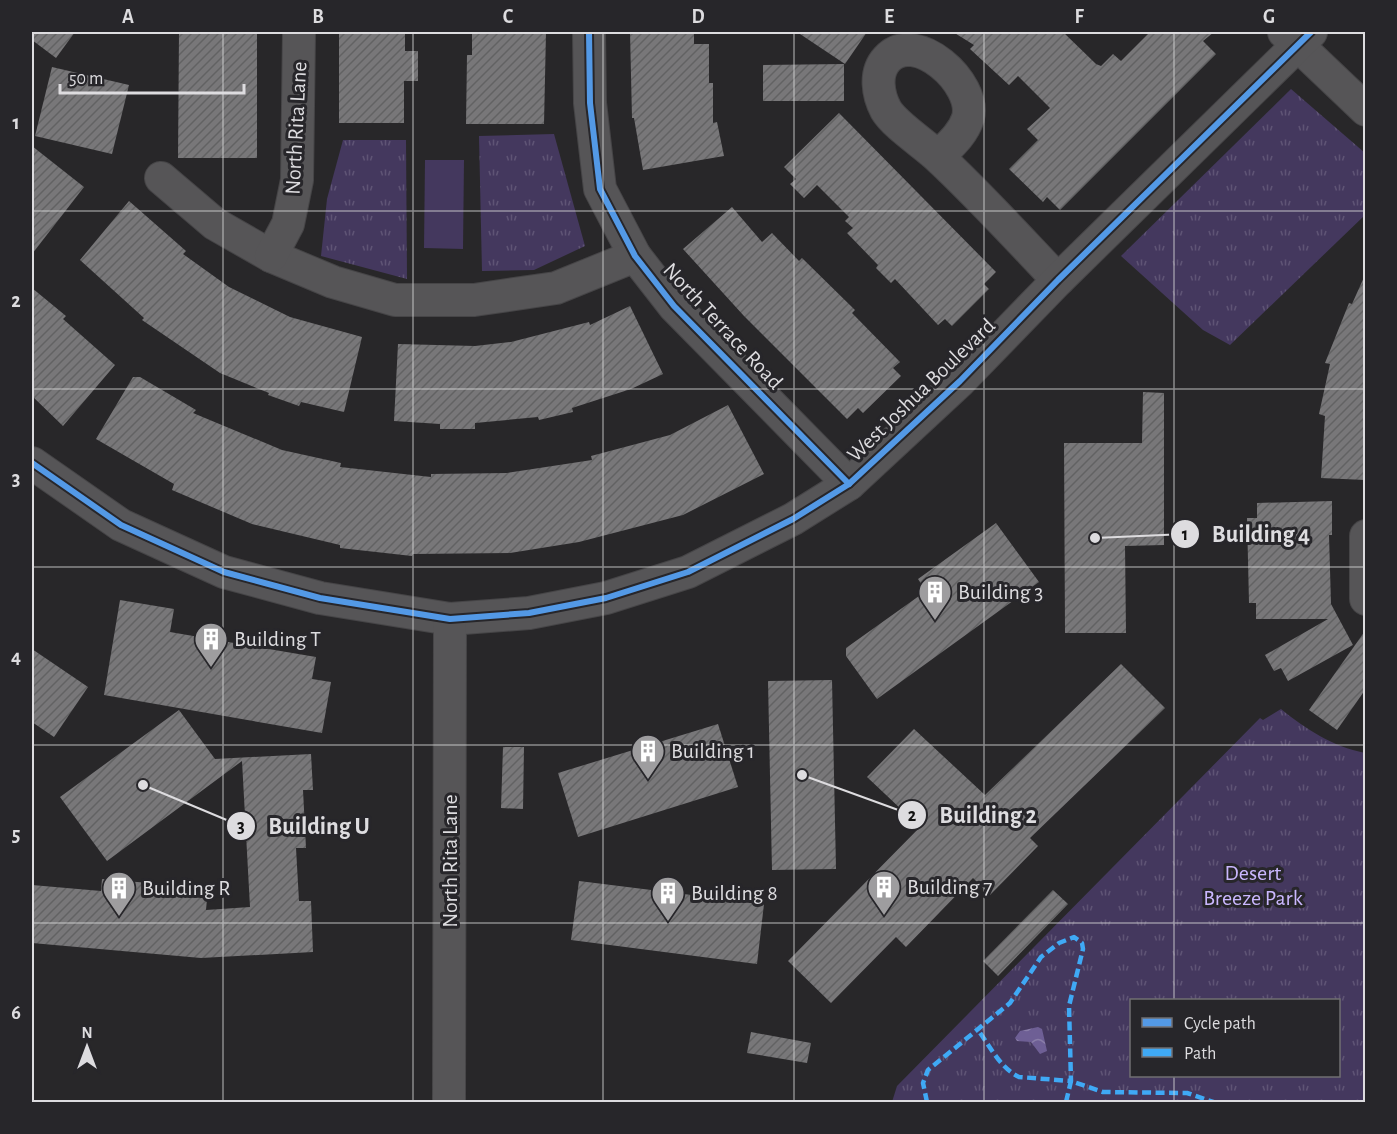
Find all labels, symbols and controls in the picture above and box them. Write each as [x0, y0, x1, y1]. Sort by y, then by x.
text: A [122, 7, 134, 27]
text: B [312, 7, 324, 27]
text: C [503, 7, 514, 27]
text: D [691, 7, 705, 27]
text: E [884, 7, 894, 27]
text: F [1074, 7, 1084, 27]
text: G [1263, 7, 1275, 27]
scale bar [60, 57, 244, 95]
street label: North Rita Lane [282, 61, 310, 195]
text: 50 m [69, 70, 103, 88]
text: 1 [12, 113, 20, 133]
street label: North Terrace Road [659, 259, 787, 393]
text: 2 [11, 291, 21, 311]
street label: West Joshua Boulevard [843, 314, 999, 466]
text: 3 [12, 469, 20, 489]
callout: Building 4 [1170, 513, 1322, 555]
text: Building 4 [1212, 523, 1310, 547]
text: 1 [1182, 526, 1188, 544]
building icon: Building 3 [917, 574, 953, 621]
place label: Building 3 [958, 581, 1043, 603]
building icon: Building T [193, 621, 229, 668]
place label: Building T [234, 628, 321, 650]
text: 4 [11, 647, 21, 667]
building icon: Building 1 [630, 733, 666, 780]
place label: Building 1 [671, 740, 755, 762]
street label: North Rita Lane [439, 794, 461, 928]
callout: Building 2 [897, 794, 1049, 836]
text: Building 2 [939, 804, 1037, 828]
callout: Building U [226, 805, 382, 847]
text: 2 [908, 807, 917, 825]
text: Building U [268, 815, 370, 839]
text: 3 [237, 818, 245, 836]
text: 5 [12, 825, 20, 845]
park label: Desert Breeze Park [1203, 862, 1303, 909]
building icon: Building 7 [866, 869, 902, 916]
building icon: Building R [101, 870, 137, 917]
building icon: Building 8 [650, 875, 686, 922]
place label: Building 7 [907, 876, 992, 898]
place label: Building R [142, 877, 230, 899]
place label: Building 8 [691, 882, 778, 904]
legend [1130, 999, 1340, 1077]
text: 6 [11, 1003, 21, 1023]
text: Cycle path [1184, 1015, 1256, 1033]
north arrow [57, 1017, 117, 1077]
text: N [81, 1025, 93, 1041]
text: Path [1184, 1045, 1216, 1063]

